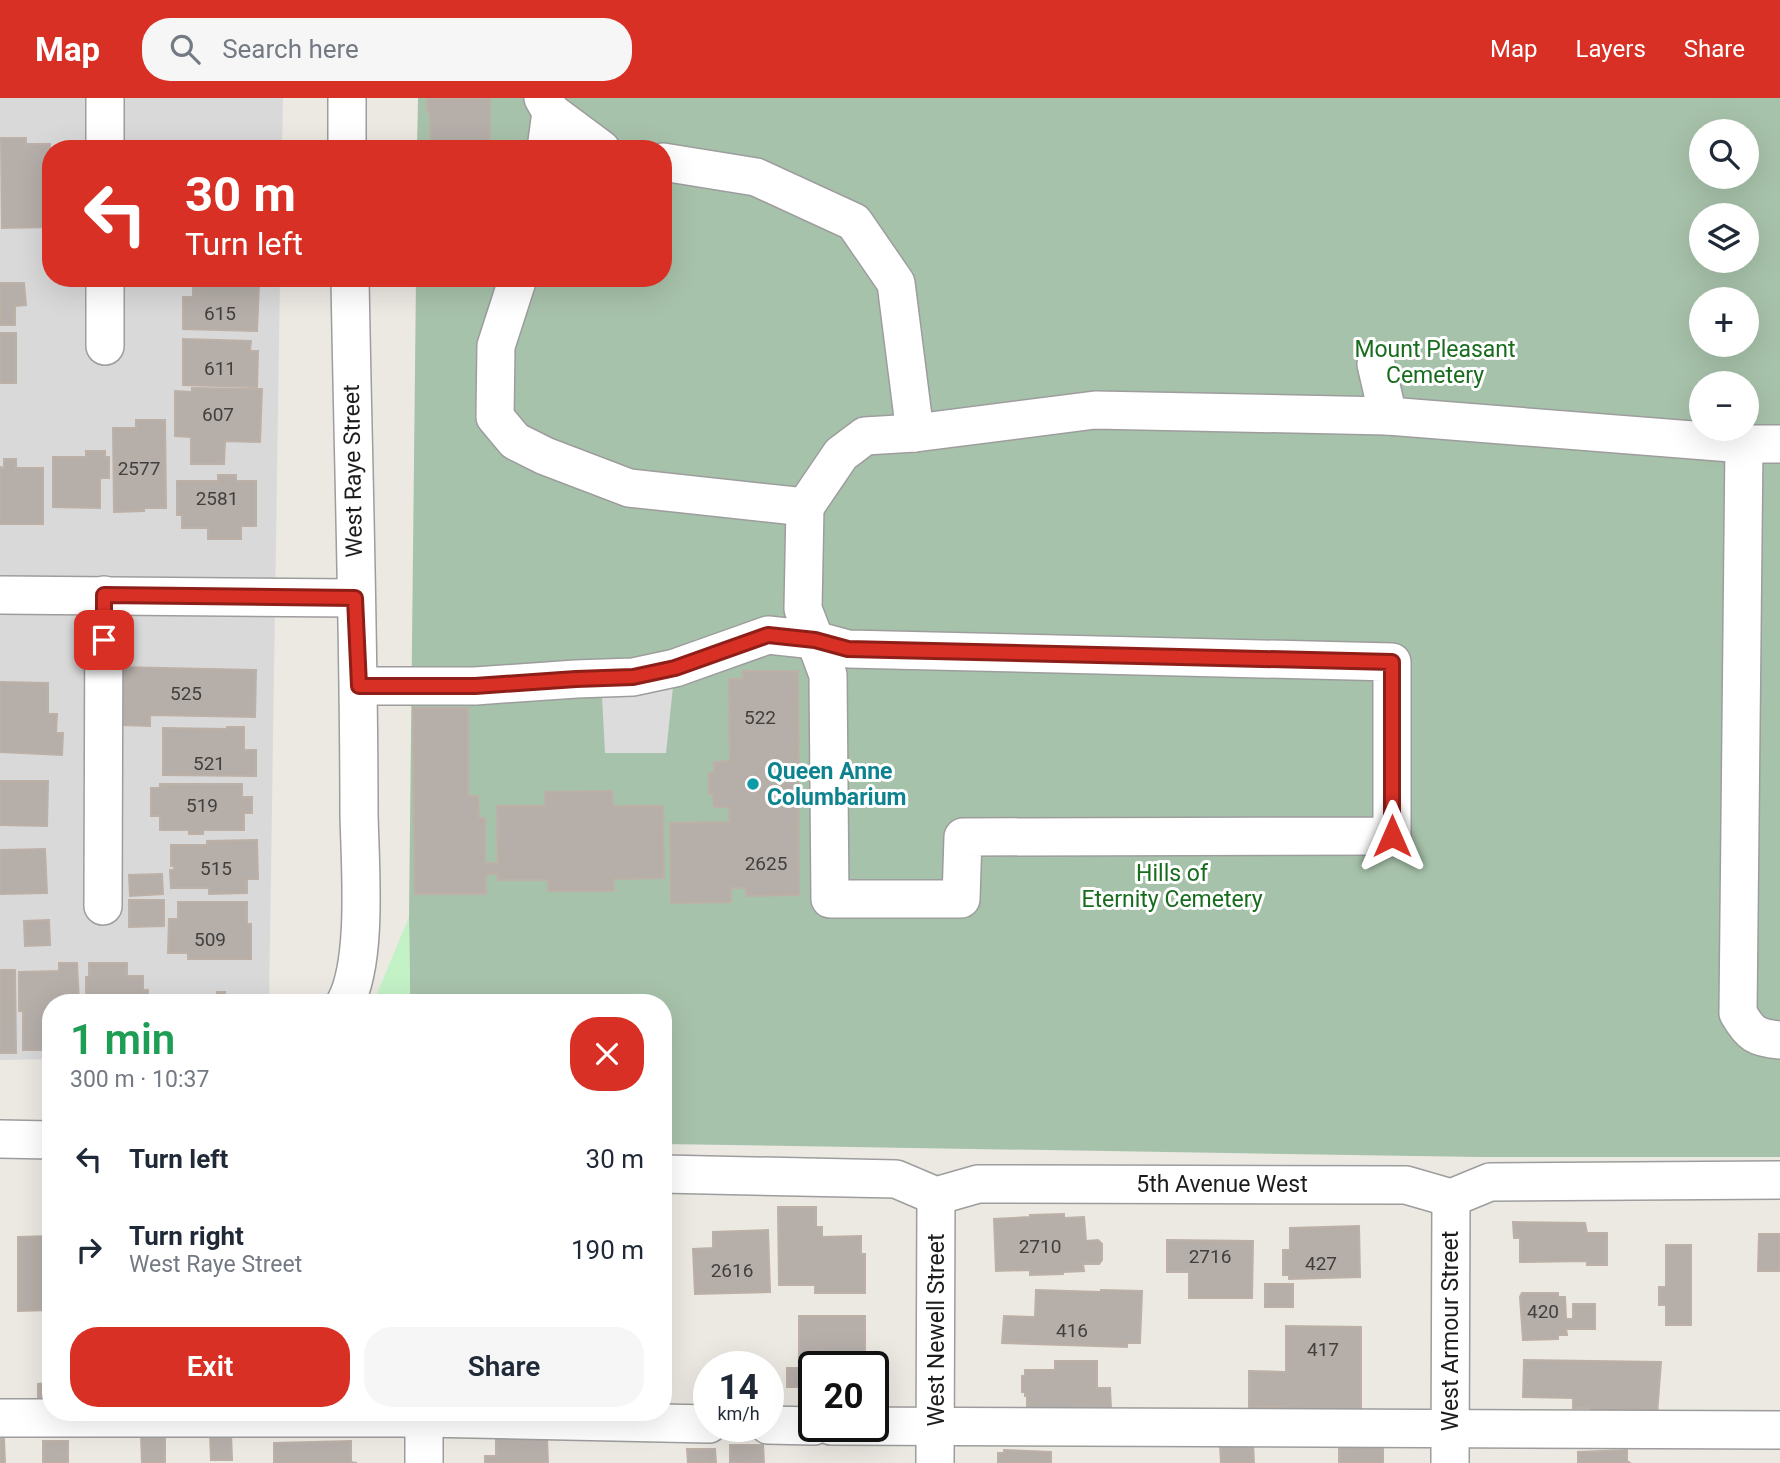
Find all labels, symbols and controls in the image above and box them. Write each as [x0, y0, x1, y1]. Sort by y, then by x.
search box [142, 18, 632, 81]
text: Map [35, 30, 100, 69]
icon: search [166, 30, 204, 68]
text: Search here [222, 34, 359, 64]
text: Map [1490, 35, 1538, 63]
text: Layers [1576, 35, 1646, 63]
text: Share [1684, 35, 1745, 63]
map controls [1689, 119, 1759, 441]
button: search [1689, 119, 1759, 189]
text: 30 m [185, 166, 296, 223]
icon: left [70, 168, 161, 259]
button: layers [1689, 203, 1759, 273]
text: Turn left [185, 225, 303, 263]
button: + [1689, 287, 1759, 357]
house number: 615 [204, 302, 236, 325]
park label: Mount Pleasant Cemetery [1354, 336, 1516, 389]
house number: 611 [204, 357, 236, 380]
button: − [1689, 371, 1759, 441]
street label: West Raye Street [338, 384, 368, 558]
house number: 607 [202, 403, 234, 426]
house number: 2577 [118, 457, 160, 480]
house number: 2581 [196, 487, 238, 510]
pin [74, 610, 134, 670]
icon: arrive [85, 621, 123, 659]
house number: 525 [170, 682, 202, 705]
house number: 522 [744, 706, 776, 729]
house number: 521 [193, 752, 225, 775]
place label: Queen Anne Columbarium [767, 758, 906, 811]
marker: Queen Anne Columbarium [745, 776, 761, 792]
house number: 519 [186, 794, 218, 817]
position arrow [1355, 799, 1429, 873]
house number: 2625 [745, 852, 787, 875]
house number: 515 [200, 857, 232, 880]
park label: Hills of Eternity Cemetery [1081, 860, 1263, 913]
house number: 509 [194, 928, 226, 951]
text: 1 min [70, 1015, 175, 1064]
button: close [570, 1017, 644, 1091]
text: 300 m · 10:37 [70, 1066, 209, 1093]
icon: left [70, 1140, 108, 1178]
text: Turn left [129, 1144, 228, 1174]
text: 30 m [586, 1144, 644, 1174]
street label: 5th Avenue West [1136, 1171, 1308, 1198]
text: Turn right [129, 1221, 244, 1251]
icon: right [70, 1231, 108, 1269]
street label: West Armour Street [1437, 1231, 1464, 1431]
street label: West Newell Street [923, 1233, 950, 1427]
text: 190 m [571, 1235, 644, 1265]
house number: 2710 [1019, 1235, 1061, 1258]
house number: 2716 [1189, 1245, 1231, 1268]
text: West Raye Street [129, 1251, 302, 1278]
house number: 427 [1305, 1252, 1337, 1275]
house number: 2616 [711, 1259, 753, 1282]
house number: 420 [1527, 1300, 1559, 1323]
house number: 416 [1056, 1319, 1088, 1342]
button: Exit [70, 1327, 350, 1407]
button: Share [364, 1327, 644, 1407]
house number: 417 [1307, 1338, 1339, 1361]
speed limit sign: 20 [798, 1351, 889, 1442]
text: 14 [718, 1367, 759, 1408]
text: km/h [717, 1403, 760, 1424]

